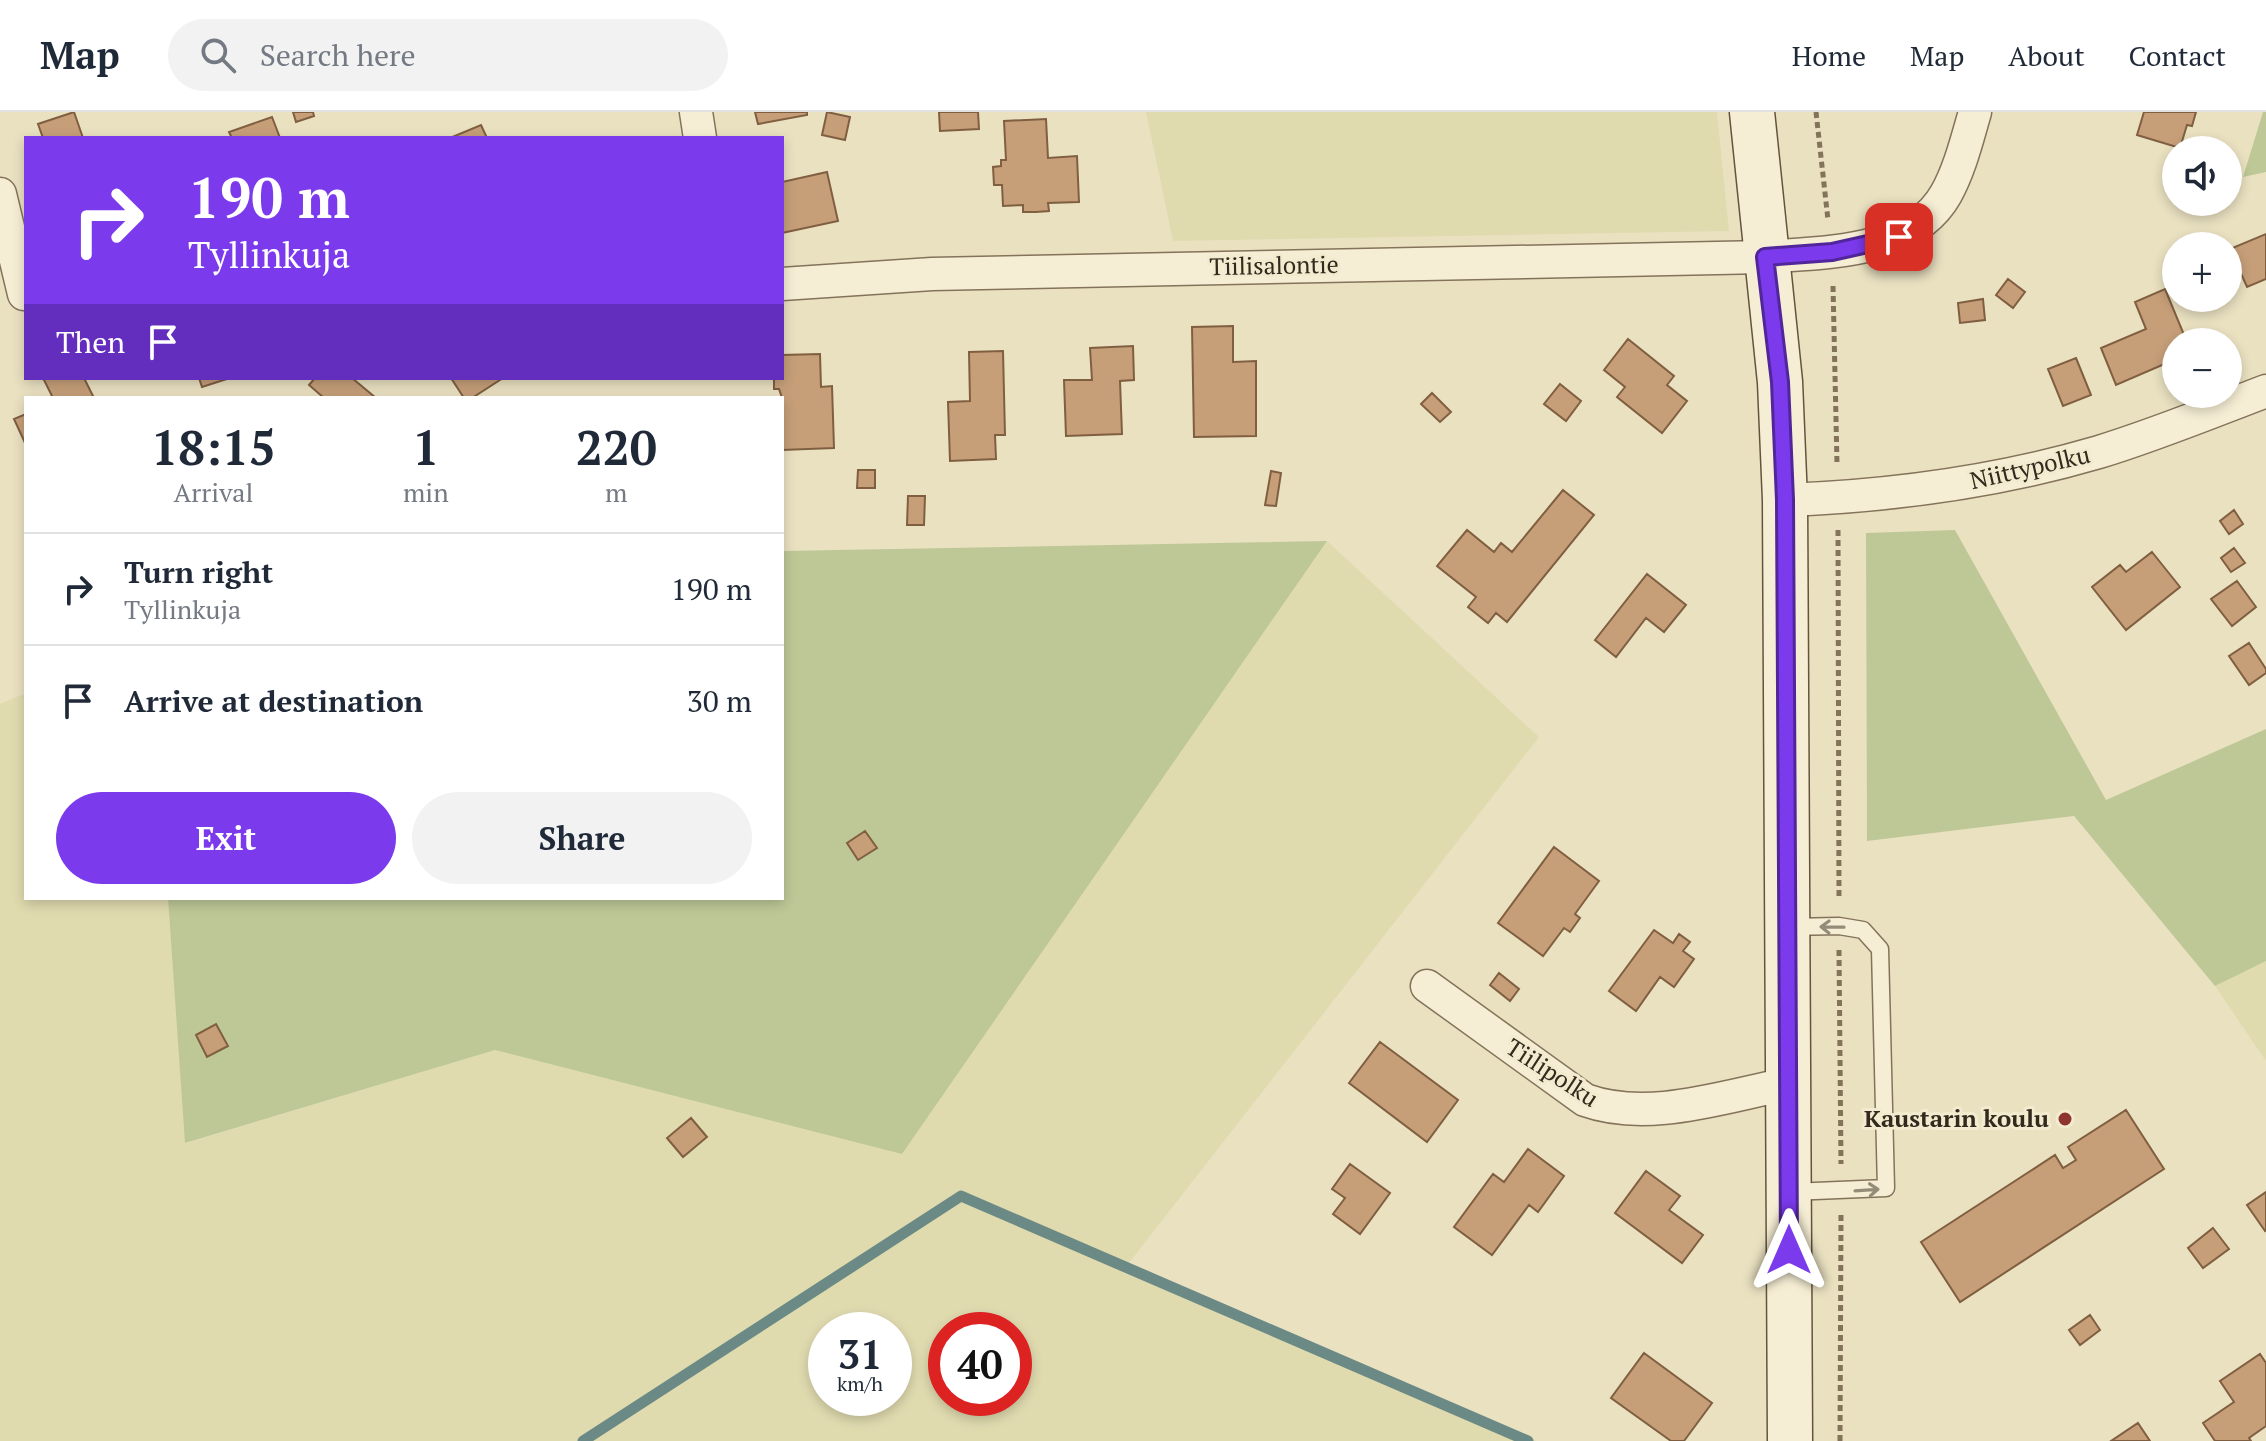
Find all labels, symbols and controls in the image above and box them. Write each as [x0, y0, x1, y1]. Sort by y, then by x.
search box [168, 19, 728, 91]
text: Map [40, 30, 120, 80]
icon: search [196, 33, 240, 77]
text: Search here [260, 35, 416, 75]
text: Home [1792, 37, 1866, 74]
text: Map [1910, 37, 1964, 74]
text: About [2008, 37, 2085, 74]
text: Contact [2129, 37, 2226, 74]
map controls [2162, 136, 2242, 408]
button: sound [2162, 136, 2242, 216]
text: 190 m [188, 160, 350, 234]
icon: right [56, 168, 160, 272]
pin [1865, 203, 1933, 271]
icon: arrive [1877, 215, 1921, 259]
text: Tyllinkuja [188, 231, 350, 278]
button: + [2162, 232, 2242, 312]
street label: Tiilisalontie [1209, 248, 1339, 282]
icon: arrive [141, 320, 185, 364]
text: Then [56, 322, 125, 362]
button: − [2162, 328, 2242, 408]
text: 18:15 [151, 415, 276, 479]
text: 1 [412, 415, 439, 479]
text: 220 [576, 415, 657, 479]
street label: Niittypolku [1967, 438, 2093, 496]
text: Arrival [174, 475, 253, 509]
text: min [403, 475, 449, 509]
text: m [605, 475, 628, 509]
text: Turn right [124, 552, 273, 592]
icon: right [56, 567, 100, 611]
text: 190 m [671, 569, 752, 609]
text: Tyllinkuja [124, 592, 241, 626]
icon: arrive [56, 679, 100, 723]
text: Arrive at destination [124, 681, 423, 721]
text: 30 m [687, 681, 752, 721]
button: Exit [56, 792, 396, 884]
button: Share [412, 792, 752, 884]
one-way arrow [1819, 919, 1846, 935]
street label: Tiilipolku [1500, 1030, 1605, 1114]
place label: Kaustarin koulu [1864, 1102, 2049, 1134]
marker: Kaustarin koulu [2056, 1110, 2074, 1128]
one-way arrow [1853, 1182, 1880, 1197]
position arrow [1747, 1208, 1831, 1292]
speed limit sign: 40 [928, 1312, 1032, 1416]
text: 31 [837, 1327, 883, 1380]
text: km/h [837, 1370, 883, 1397]

